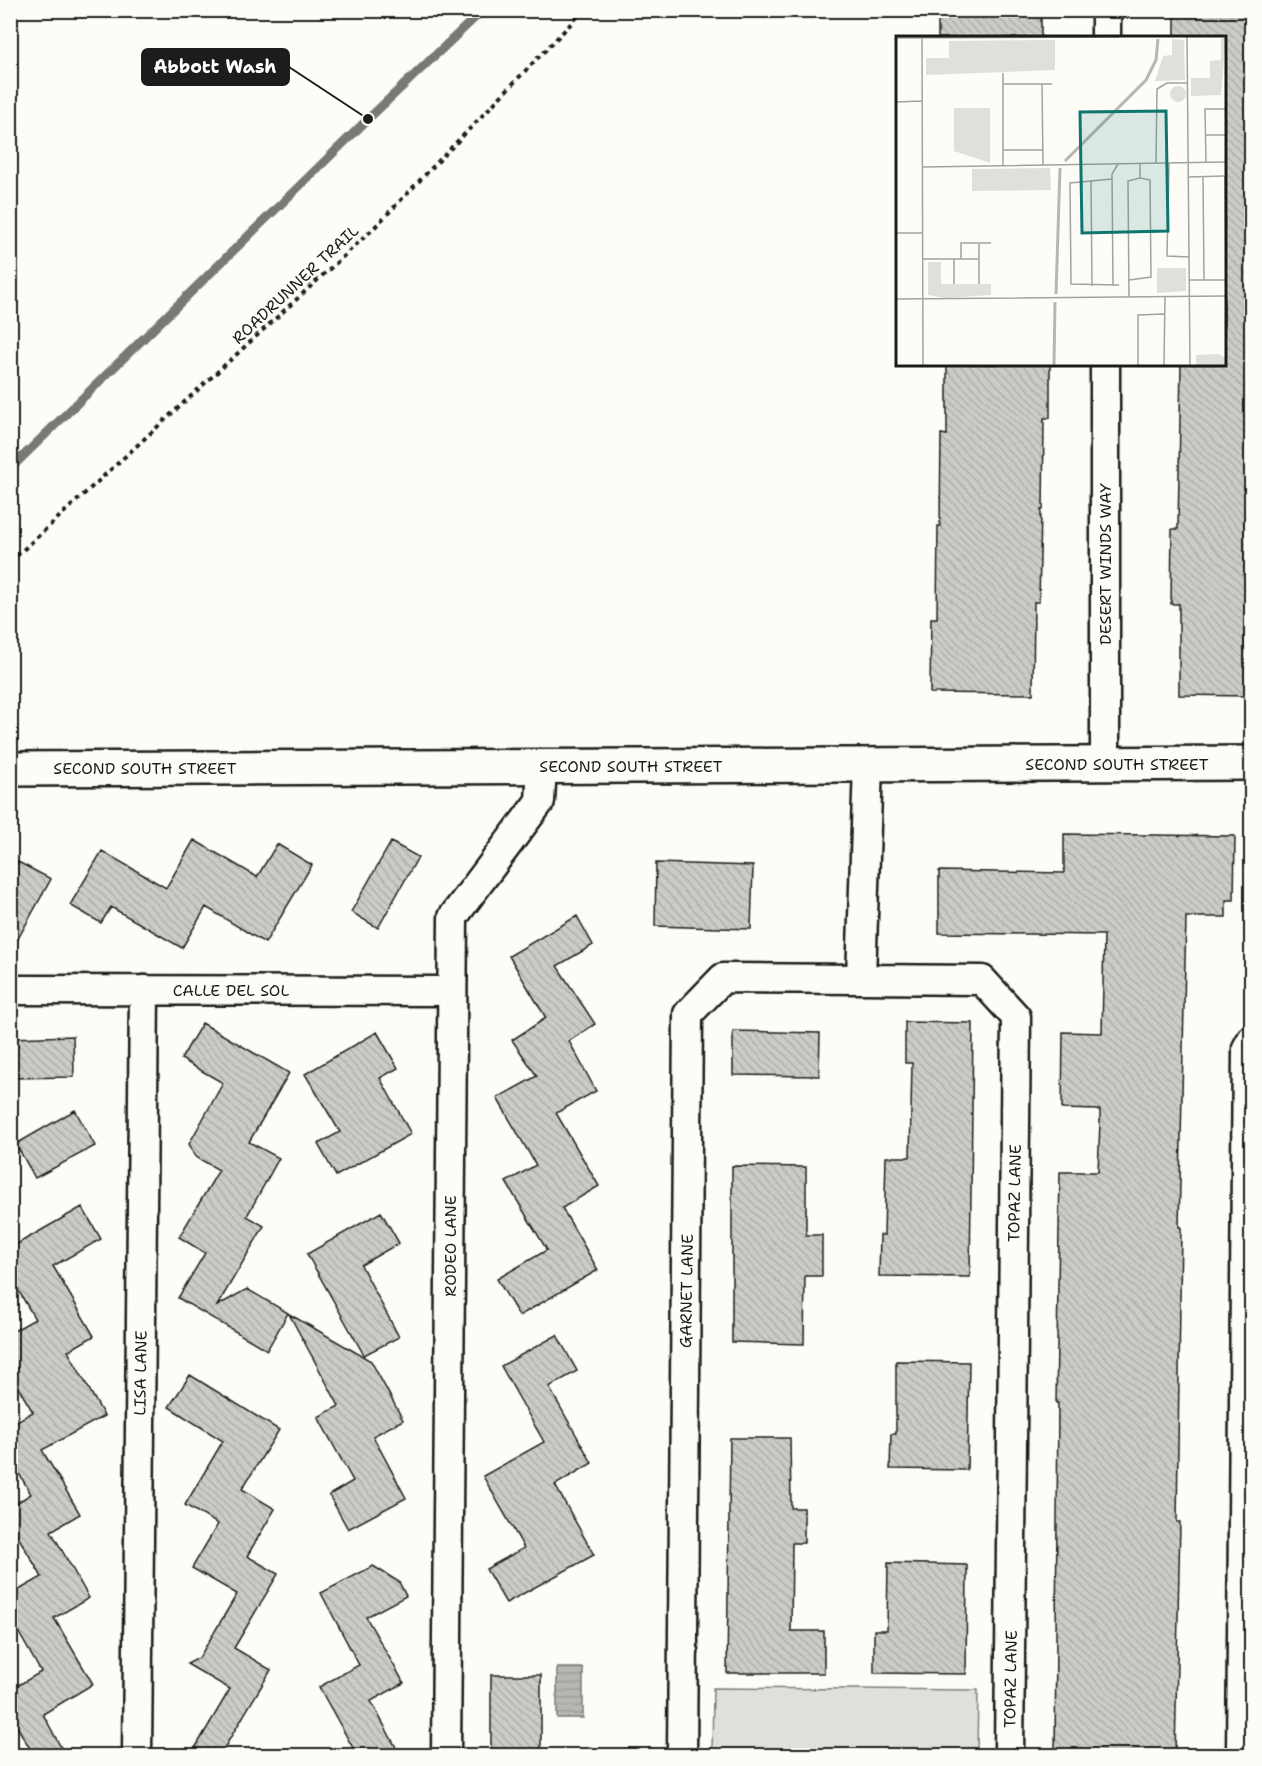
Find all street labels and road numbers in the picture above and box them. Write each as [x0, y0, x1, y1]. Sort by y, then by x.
street label: ROADRUNNER TRAIL [228, 220, 363, 349]
street label: DESERT WINDS WAY [1095, 483, 1116, 645]
street label: SECOND SOUTH STREET [1025, 754, 1209, 775]
street label: SECOND SOUTH STREET [539, 756, 723, 777]
street label: SECOND SOUTH STREET [53, 758, 237, 779]
street label: CALLE DEL SOL [173, 980, 289, 1001]
street label: TOPAZ LANE [1003, 1144, 1026, 1242]
street label: RODEO LANE [440, 1195, 461, 1297]
street label: GARNET LANE [675, 1234, 698, 1348]
street label: LISA LANE [129, 1330, 152, 1416]
street label: TOPAZ LANE [999, 1630, 1022, 1728]

